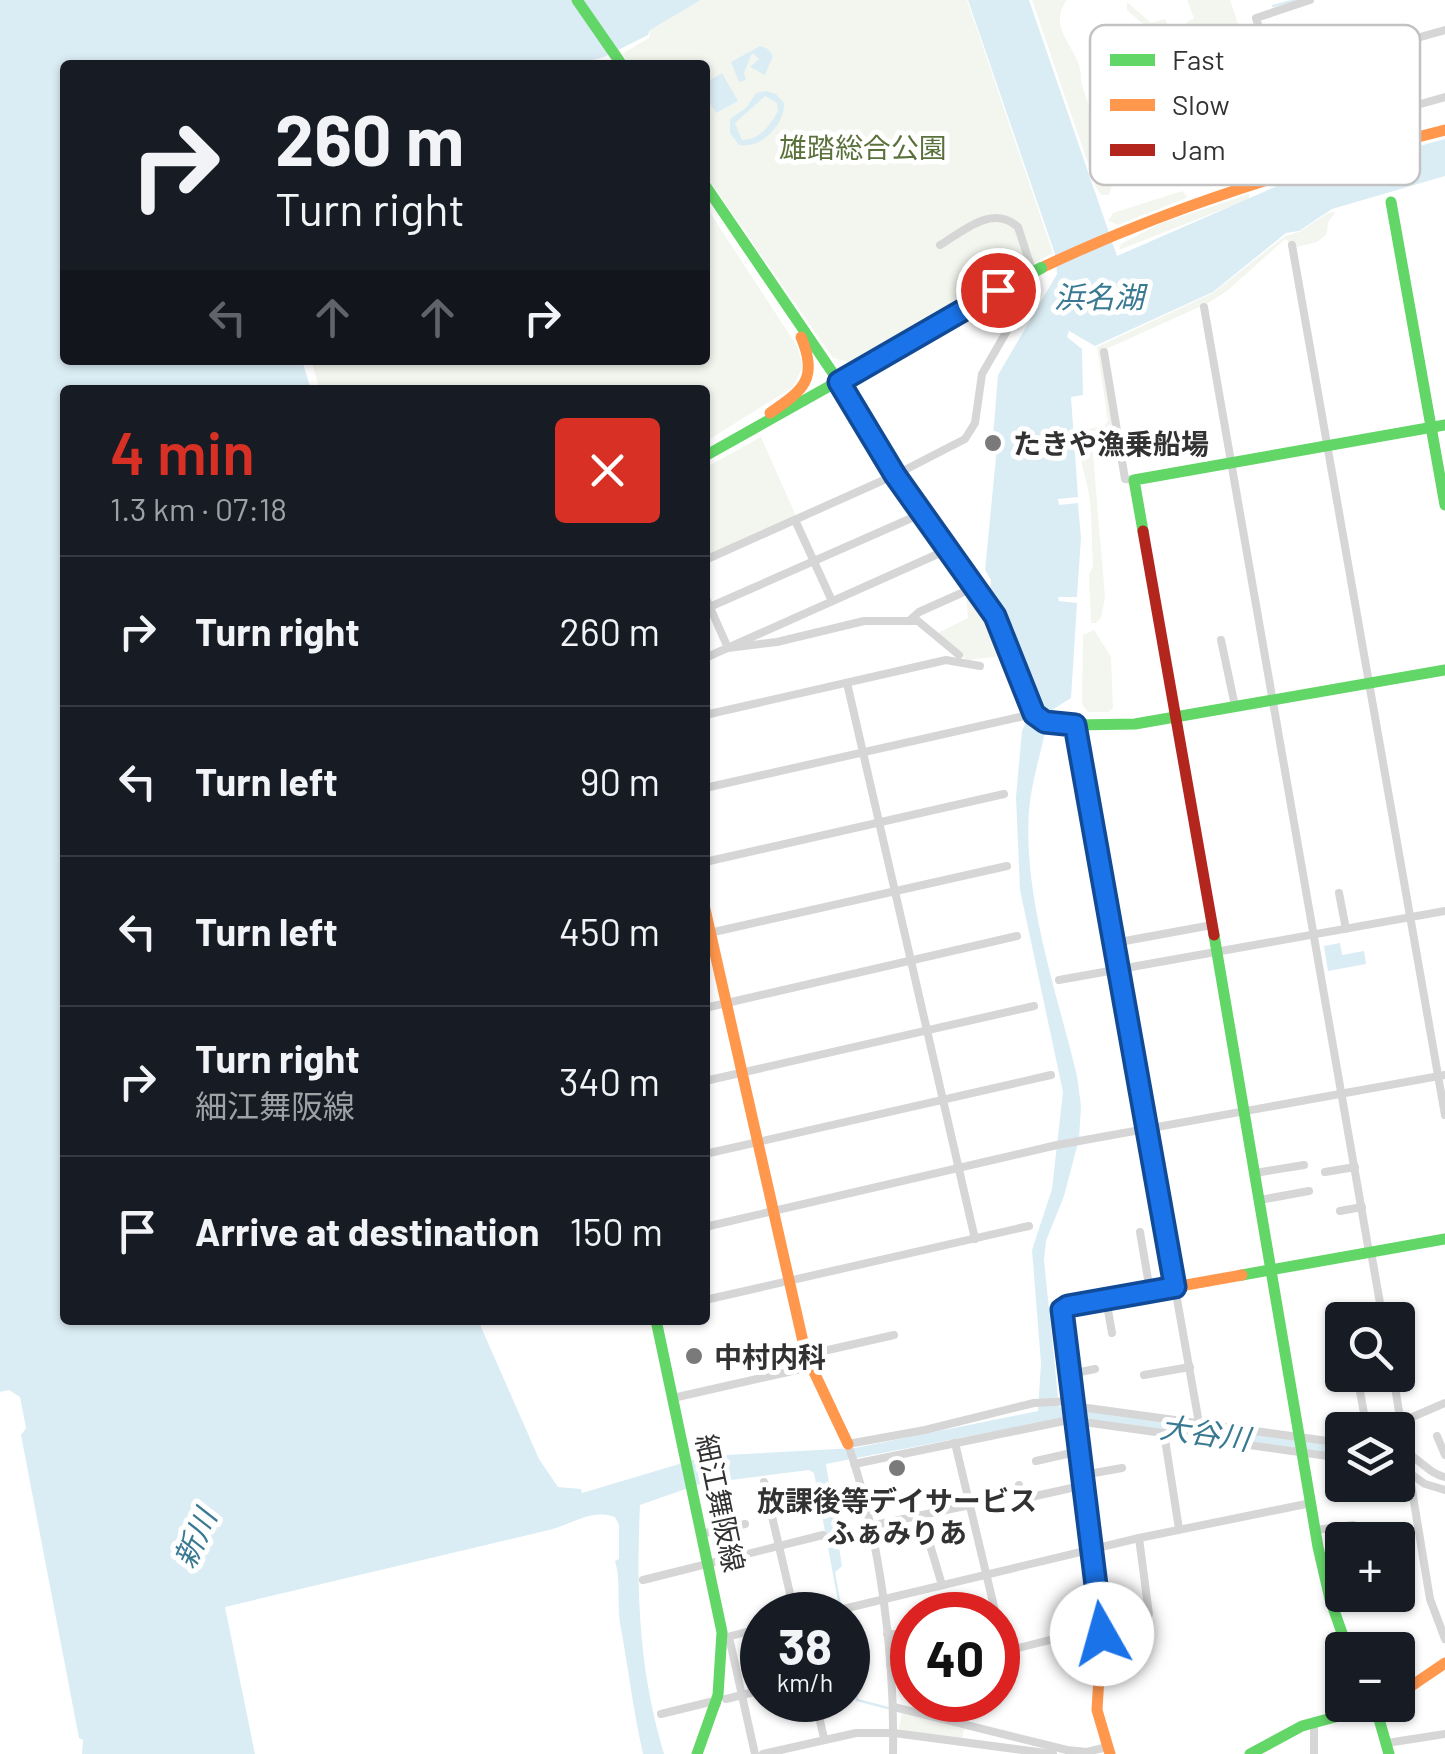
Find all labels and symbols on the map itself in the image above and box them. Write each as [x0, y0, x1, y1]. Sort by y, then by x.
legend [1090, 25, 1420, 185]
text: Fast [1172, 42, 1225, 76]
text: Slow [1172, 87, 1230, 121]
park label: 雄踏総合公園 [779, 130, 947, 164]
text: Jam [1172, 132, 1226, 166]
pin [956, 248, 1041, 333]
water label: 浜名湖 [1054, 278, 1148, 314]
place label: たきや漁乗船場 [1013, 426, 1209, 460]
marker: たきや漁乗船場 [982, 432, 1004, 454]
place label: 中村内科 [714, 1339, 826, 1373]
marker: 中村内科 [683, 1345, 705, 1367]
water label: 大谷川 [1158, 1408, 1255, 1457]
street label: 細江舞阪線 [690, 1431, 752, 1575]
marker: 放課後等デイサービス ふぁみりあ [886, 1457, 908, 1479]
place label: 放課後等デイサービス ふぁみりあ [757, 1483, 1037, 1549]
water label: 新川 [165, 1501, 224, 1573]
position arrow [1050, 1582, 1154, 1686]
speed limit sign: 40 [890, 1592, 1020, 1722]

